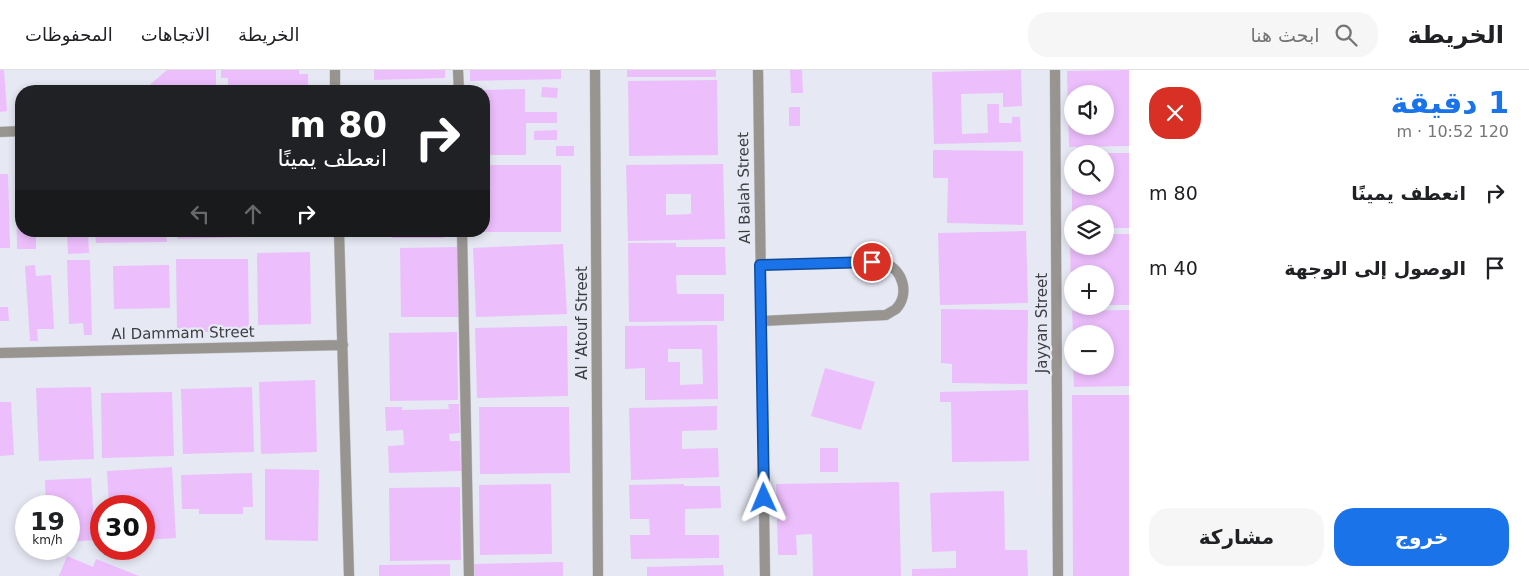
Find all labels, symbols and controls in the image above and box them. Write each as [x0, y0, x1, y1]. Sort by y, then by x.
search box [1028, 12, 1378, 57]
icon: search [1332, 21, 1360, 49]
text: الخريطة [1408, 21, 1504, 49]
text: المحفوظات [25, 24, 113, 45]
text: الاتجاهات [141, 24, 210, 45]
text: الخريطة [238, 24, 299, 45]
text: ابحث هنا [1251, 24, 1320, 46]
map controls [1064, 85, 1114, 375]
button: sound [1064, 85, 1114, 135]
text: 1 دقيقة [1391, 85, 1509, 120]
button: close [1149, 87, 1201, 139]
text: 80 m [290, 105, 387, 145]
icon: right [405, 105, 470, 170]
text: 120 m · 10:52 [1396, 122, 1509, 141]
street label: Al Balah Street [734, 132, 754, 244]
button: search [1064, 145, 1114, 195]
text: انعطف يمينًا [278, 146, 387, 171]
icon: right [1481, 179, 1509, 207]
text: 80 m [1149, 182, 1198, 204]
text: انعطف يمينًا [1351, 182, 1466, 204]
icon: left [186, 200, 214, 228]
icon: ahead [239, 200, 267, 228]
icon: right [292, 200, 320, 228]
button: layers [1064, 205, 1114, 255]
pin [851, 241, 893, 283]
icon: arrive [858, 248, 886, 276]
icon: arrive [1481, 254, 1509, 282]
text: 40 m [1149, 257, 1198, 279]
text: الوصول إلى الوجهة [1284, 257, 1466, 279]
button: + [1064, 265, 1114, 315]
street label: Al 'Atouf Street [573, 266, 591, 380]
street label: Jayyan Street [1033, 273, 1051, 374]
street label: Al Dammam Street [111, 323, 255, 343]
button: − [1064, 325, 1114, 375]
position arrow [737, 471, 789, 523]
speed limit sign: 30 [90, 495, 155, 560]
text: 19 [30, 507, 65, 536]
button: مشاركة [1149, 508, 1324, 566]
button: خروج [1334, 508, 1509, 566]
text: km/h [32, 533, 63, 547]

